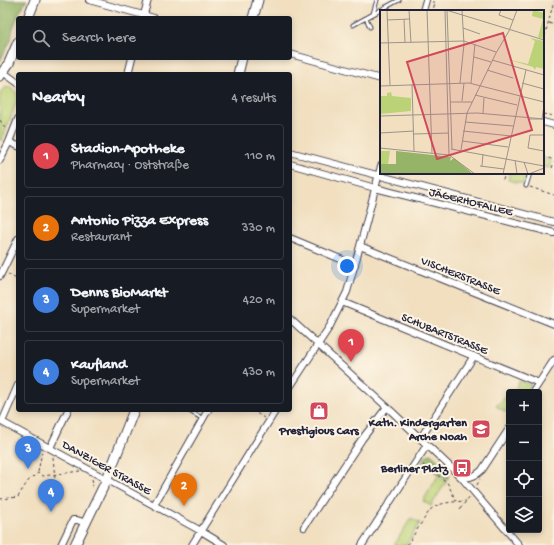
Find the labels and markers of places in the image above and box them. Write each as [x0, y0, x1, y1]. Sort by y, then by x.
pin: 1 [338, 329, 364, 362]
shop icon: Prestigious Cars [308, 400, 330, 422]
place label: Kath. Kindergarten Arche Noah [368, 417, 468, 445]
school or university icon: Kath. Kindergarten Arche Noah [470, 418, 492, 440]
place label: Prestigious Cars [278, 425, 359, 439]
pin: 3 [15, 436, 41, 469]
bus stop icon: Berliner Platz [451, 457, 473, 479]
place label: Berliner Platz [380, 463, 449, 477]
pin: 2 [171, 473, 197, 506]
pin: 4 [38, 479, 64, 512]

